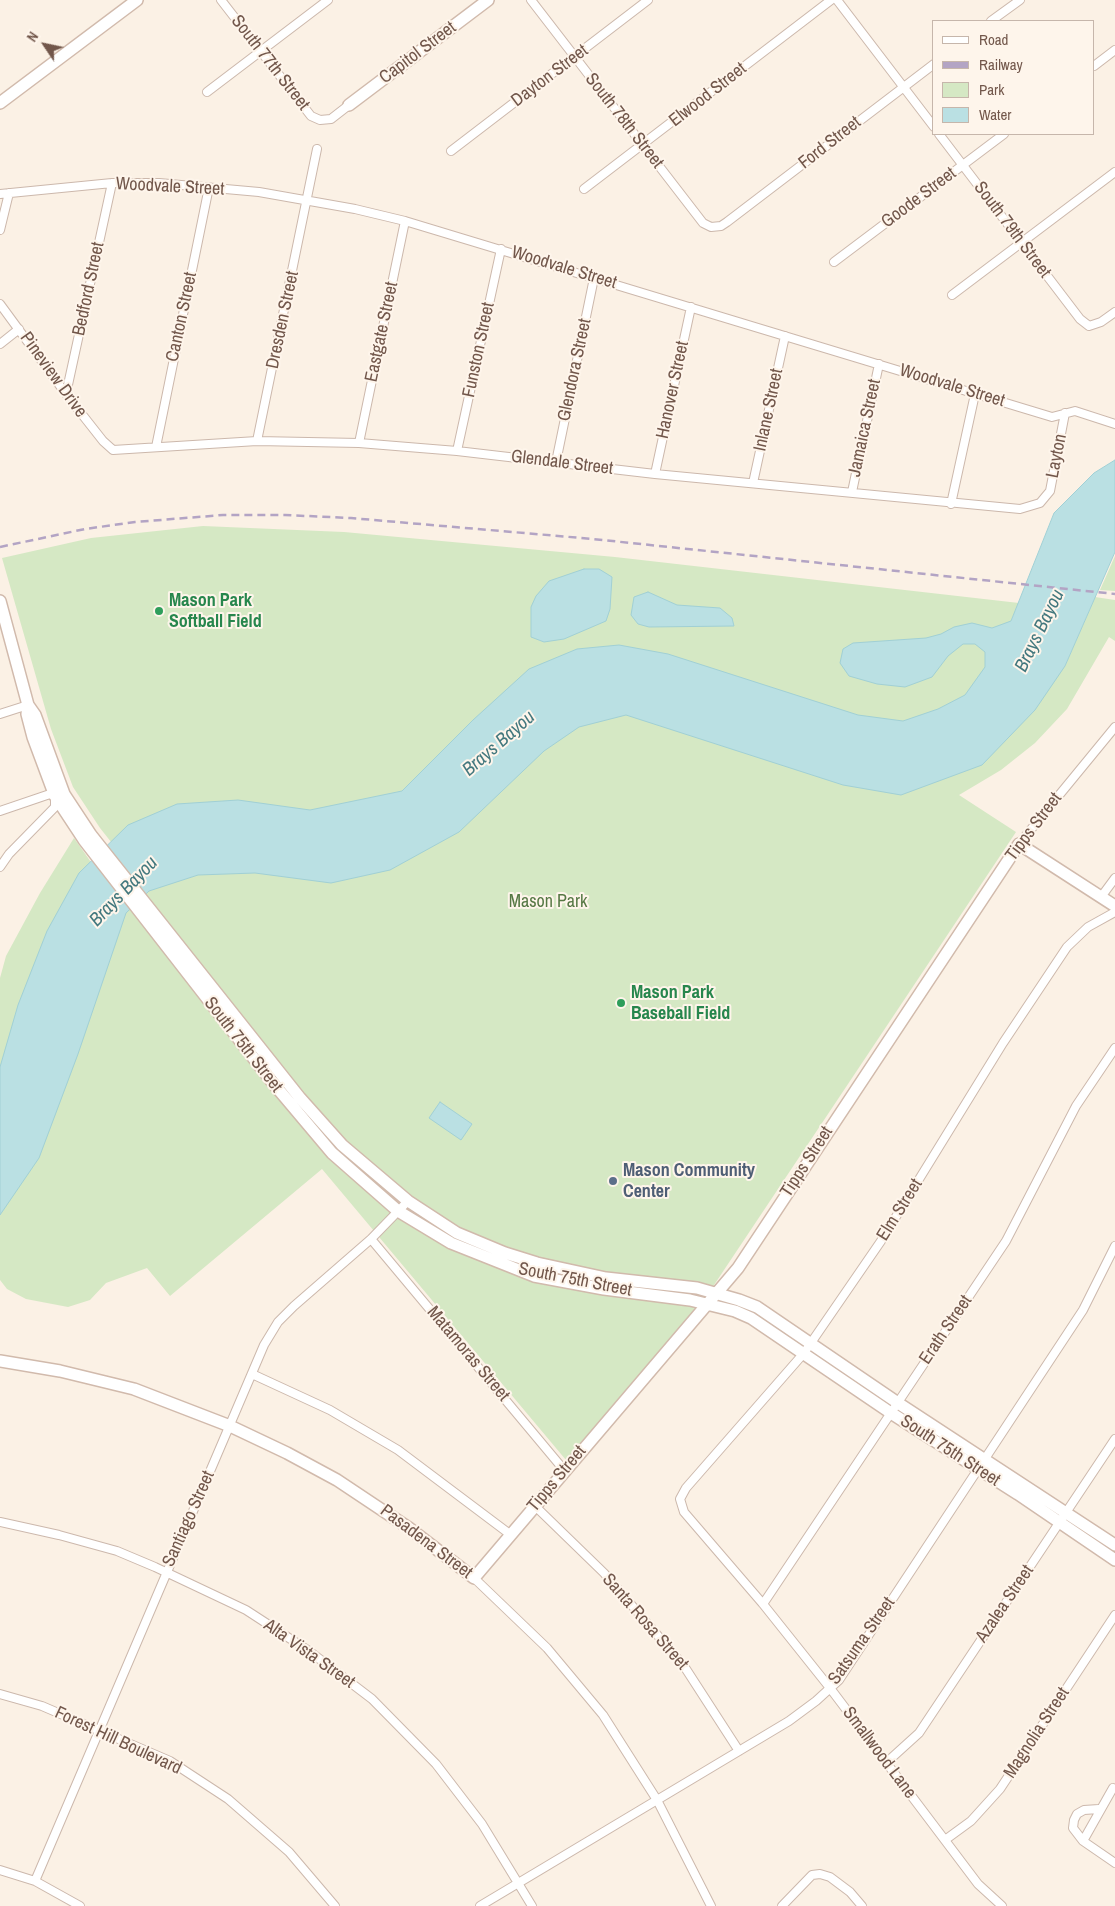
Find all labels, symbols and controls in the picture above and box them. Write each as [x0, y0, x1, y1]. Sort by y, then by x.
street label: South 77th Street [226, 11, 314, 115]
street label: Capitol Street [375, 17, 461, 89]
north arrow [20, 20, 70, 70]
legend [932, 20, 1095, 135]
text: N [23, 28, 42, 45]
text: Road [979, 29, 1008, 50]
street label: Dayton Street [507, 40, 593, 112]
text: Railway [979, 54, 1023, 75]
street label: Elwood Street [665, 58, 751, 132]
street label: South 78th Street [580, 69, 668, 173]
text: Park [979, 79, 1004, 100]
text: Water [979, 104, 1011, 125]
street label: Ford Street [795, 112, 865, 174]
street label: Goode Street [877, 163, 961, 233]
street label: Woodvale Street [115, 173, 225, 201]
street label: South 79th Street [969, 178, 1055, 282]
street label: Bedford Street [69, 240, 109, 338]
street label: Woodvale Street [509, 242, 619, 294]
street label: Dresden Street [262, 269, 304, 371]
street label: Canton Street [162, 270, 202, 364]
street label: Eastgate Street [361, 280, 403, 384]
street label: Funston Street [458, 300, 500, 400]
street label: Glendora Street [554, 317, 596, 423]
street label: Pineview Drive [15, 328, 91, 422]
street label: Hanover Street [652, 339, 694, 441]
street label: Woodvale Street [897, 360, 1007, 412]
street label: Inlane Street [750, 367, 788, 453]
street label: Jamaica Street [844, 377, 886, 479]
street label: Layton [1042, 432, 1072, 480]
street label: Glendale Street [510, 446, 614, 480]
water label: Brays Bayou [1010, 586, 1070, 676]
place label: Mason Park Softball Field [169, 590, 262, 632]
marker: Mason Park Softball Field [153, 605, 165, 617]
water label: Brays Bayou [458, 706, 540, 782]
street label: Tipps Street [1001, 789, 1067, 865]
water label: Brays Bayou [85, 852, 163, 932]
park label: Mason Park [509, 891, 587, 913]
place label: Mason Park Baseball Field [631, 982, 730, 1024]
street label: South 75th Street [199, 993, 287, 1097]
marker: Mason Park Baseball Field [615, 997, 627, 1009]
street label: Tipps Street [776, 1123, 838, 1201]
place label: Mason Community Center [623, 1160, 755, 1202]
marker: Mason Community Center [607, 1175, 619, 1187]
street label: Elm Street [873, 1175, 927, 1245]
street label: South 75th Street [517, 1258, 633, 1302]
street label: Erath Street [915, 1291, 977, 1369]
street label: Matamoras Street [422, 1302, 514, 1406]
street label: South 75th Street [896, 1411, 1004, 1491]
street label: Tipps Street [523, 1441, 591, 1517]
street label: Santiago Street [158, 1468, 220, 1570]
street label: Pasadena Street [376, 1500, 476, 1584]
street label: Azalea Street [971, 1561, 1039, 1647]
street label: Santa Rosa Street [597, 1569, 693, 1675]
street label: Satsuma Street [824, 1593, 900, 1689]
street label: Alta Vista Street [259, 1615, 359, 1693]
street label: Magnolia Street [1000, 1683, 1074, 1783]
street label: Forest Hill Boulevard [51, 1702, 185, 1780]
street label: Smallwood Lane [838, 1703, 920, 1803]

